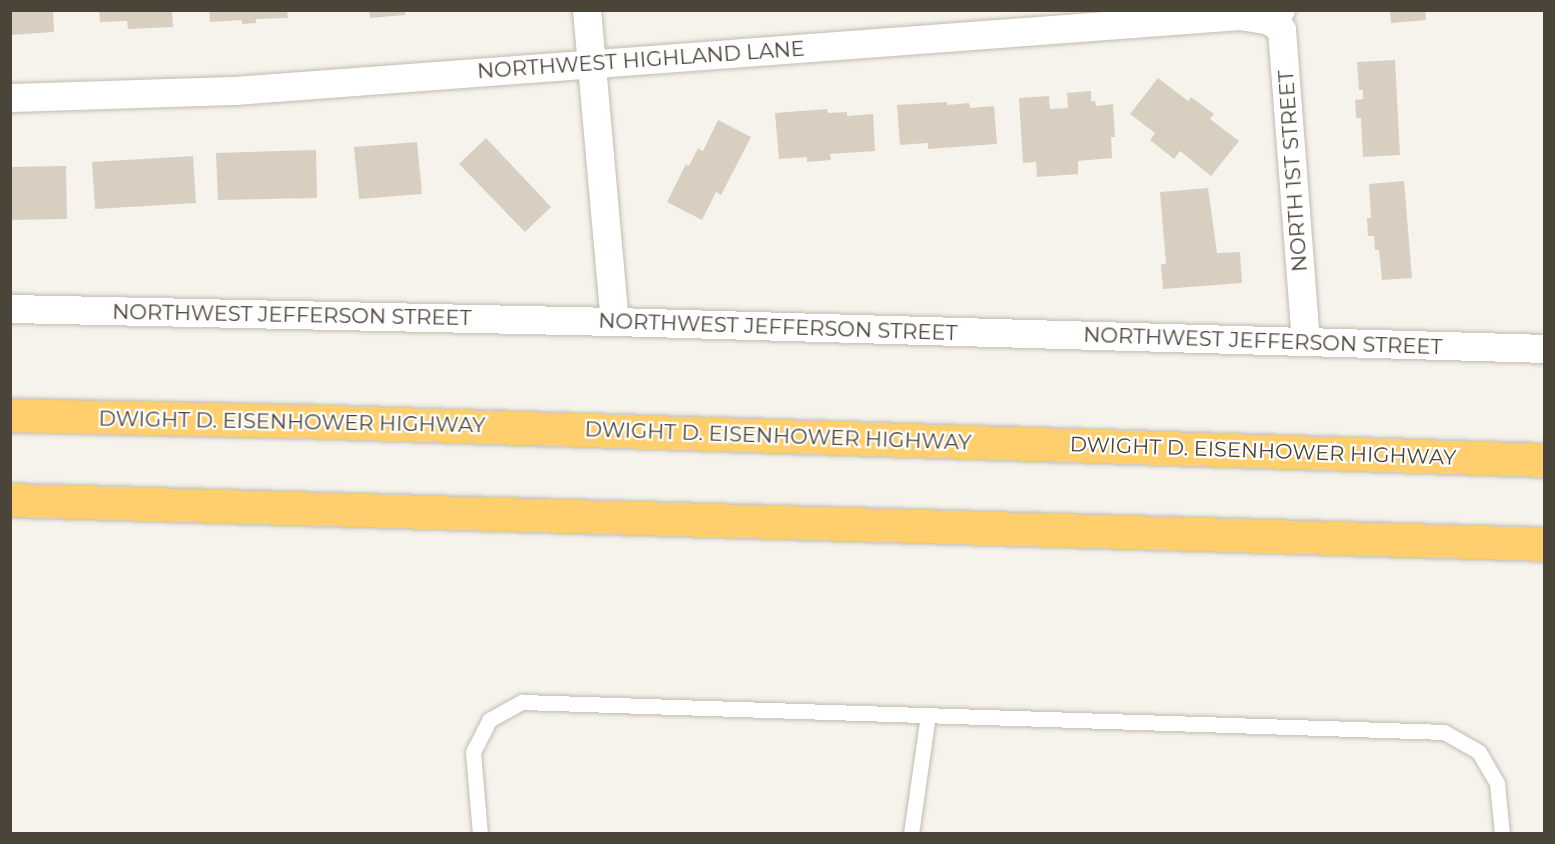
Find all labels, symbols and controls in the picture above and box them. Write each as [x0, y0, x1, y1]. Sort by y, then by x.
street label: NORTHWEST HIGHLAND LANE [476, 36, 806, 84]
street label: NORTH 1ST STREET [1273, 69, 1313, 273]
street label: NORTHWEST JEFFERSON STREET [112, 299, 472, 331]
street label: NORTHWEST JEFFERSON STREET [598, 308, 958, 346]
street label: NORTHWEST JEFFERSON STREET [1083, 322, 1443, 360]
street label: DWIGHT D. EISENHOWER HIGHWAY [98, 406, 486, 438]
street label: DWIGHT D. EISENHOWER HIGHWAY [584, 417, 972, 455]
street label: DWIGHT D. EISENHOWER HIGHWAY [1069, 432, 1457, 470]

